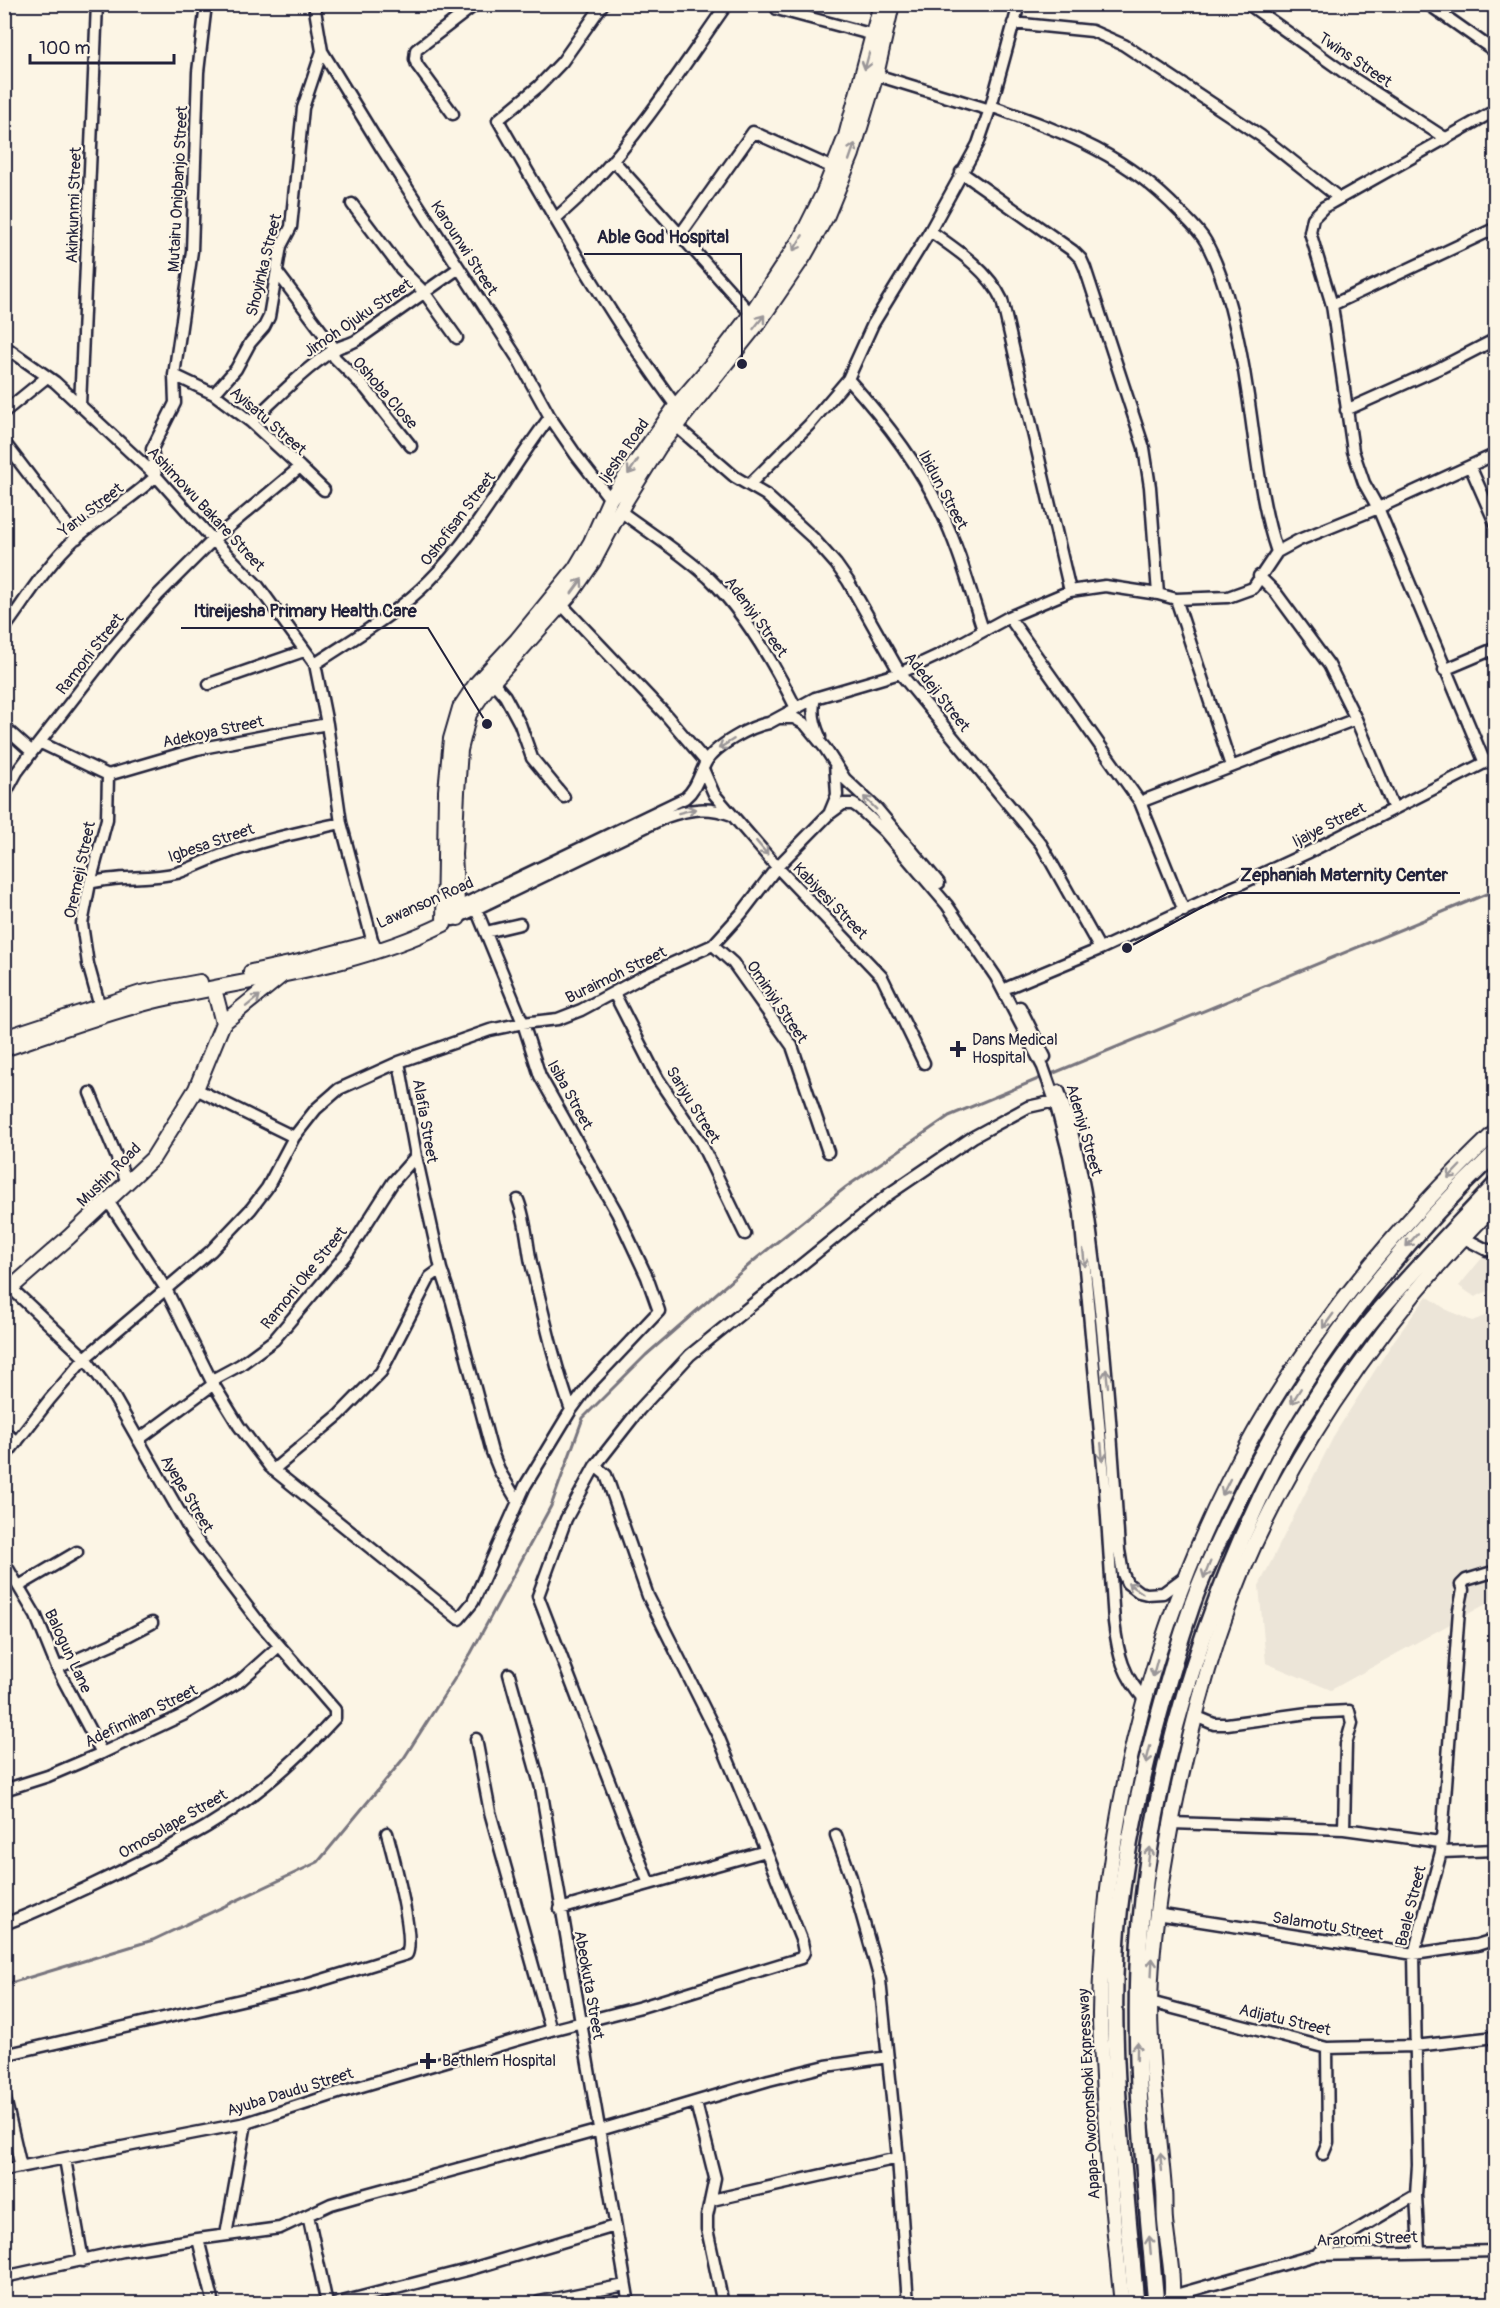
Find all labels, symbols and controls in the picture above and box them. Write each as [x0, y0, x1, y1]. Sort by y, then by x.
scale bar [30, 27, 174, 65]
street label: Twins Street [1314, 28, 1396, 92]
text: 100 m [39, 37, 91, 60]
one-way arrow [860, 51, 872, 70]
street label: Mutairu Onigbanjo Street [164, 105, 192, 273]
one-way arrow [848, 143, 859, 162]
street label: Akinkunmi Street [62, 146, 86, 264]
street label: Karounwi Street [426, 197, 502, 299]
street label: Shoyinka Street [242, 211, 287, 318]
callout: Able God Hospital [584, 218, 741, 254]
text: Able God Hospital [597, 226, 729, 249]
one-way arrow [792, 234, 804, 251]
street label: Jimoh Ojuku Street [300, 274, 417, 362]
one-way arrow [752, 315, 765, 331]
street label: Oshoba Close [348, 353, 422, 433]
street label: Ayisatu Street [226, 382, 311, 460]
street label: Ijesha Road [594, 415, 654, 487]
street label: Ashimowu Bakare Street [143, 442, 269, 576]
street label: Ibidun Street [914, 447, 973, 534]
one-way arrow [627, 459, 639, 475]
street label: Oshofisan Street [416, 468, 500, 570]
street label: Yaru Street [54, 478, 128, 542]
street label: Adeniyi Street [720, 573, 792, 662]
one-way arrow [571, 578, 583, 594]
callout: Itireijesha Primary Health Care [181, 592, 428, 628]
text: Itireijesha Primary Health Care [193, 600, 418, 623]
street label: Ramoni Street [52, 609, 128, 699]
street label: Adedeji Street [900, 648, 975, 736]
street label: Adekoya Street [161, 711, 266, 752]
one-way arrow [718, 738, 735, 750]
one-way arrow [863, 796, 878, 811]
street label: Ijaiye Street [1289, 798, 1370, 852]
one-way arrow [677, 805, 697, 816]
street label: Oremeji Street [60, 819, 100, 920]
street label: Igbesa Street [165, 819, 257, 867]
one-way arrow [755, 840, 768, 856]
callout: Zephaniah Maternity Center [1228, 857, 1460, 893]
street label: Kabiyesi Street [788, 858, 872, 944]
text: Zephaniah Maternity Center [1240, 864, 1448, 887]
street label: Lawanson Road [373, 873, 477, 933]
street label: Buraimoh Street [562, 942, 670, 1008]
street label: Ominiyi Street [742, 957, 812, 1048]
one-way arrow [245, 994, 261, 1007]
place label: Dans Medical Hospital [972, 1030, 1058, 1068]
marker: Dans Medical Hospital [949, 1040, 967, 1058]
street label: Isiba Street [543, 1057, 598, 1134]
street label: Sariyu Street [661, 1063, 725, 1148]
street label: Alafia Street [408, 1077, 442, 1165]
street label: Adeniyi Street [1061, 1082, 1107, 1179]
street label: Mushin Road [73, 1139, 145, 1211]
one-way arrow [1446, 1165, 1461, 1180]
street label: Ramoni Oke Street [256, 1222, 352, 1333]
one-way arrow [1405, 1232, 1419, 1247]
one-way arrow [1079, 1248, 1090, 1268]
one-way arrow [1322, 1313, 1334, 1329]
one-way arrow [1101, 1369, 1112, 1388]
one-way arrow [1289, 1387, 1301, 1404]
one-way arrow [1097, 1442, 1108, 1462]
street label: Ayepe Street [156, 1452, 218, 1537]
one-way arrow [1219, 1477, 1231, 1495]
one-way arrow [1201, 1560, 1212, 1578]
one-way arrow [1126, 1581, 1143, 1594]
street label: Balogun Lane [40, 1606, 96, 1696]
one-way arrow [1149, 1658, 1160, 1677]
street label: Adefimihan Street [81, 1680, 201, 1752]
one-way arrow [1142, 1746, 1154, 1765]
street label: Omosolape Street [115, 1785, 231, 1863]
one-way arrow [1144, 1847, 1155, 1867]
street label: Baale Street [1391, 1863, 1431, 1948]
street label: Salamotu Street [1271, 1907, 1386, 1945]
street label: Abeokuta Street [570, 1929, 609, 2042]
one-way arrow [1146, 1958, 1157, 1978]
street label: Apapa-Oworonshoki Expressway [1073, 1988, 1105, 2200]
street label: Adijatu Street [1237, 2000, 1333, 2040]
one-way arrow [1131, 2041, 1143, 2061]
place label: Bethlem Hospital [442, 2051, 556, 2071]
marker: Bethlem Hospital [419, 2052, 437, 2070]
street label: Ayuba Daudu Street [224, 2063, 356, 2121]
one-way arrow [1155, 2152, 1166, 2172]
street label: Araromi Street [1316, 2227, 1418, 2251]
one-way arrow [1144, 2236, 1155, 2256]

